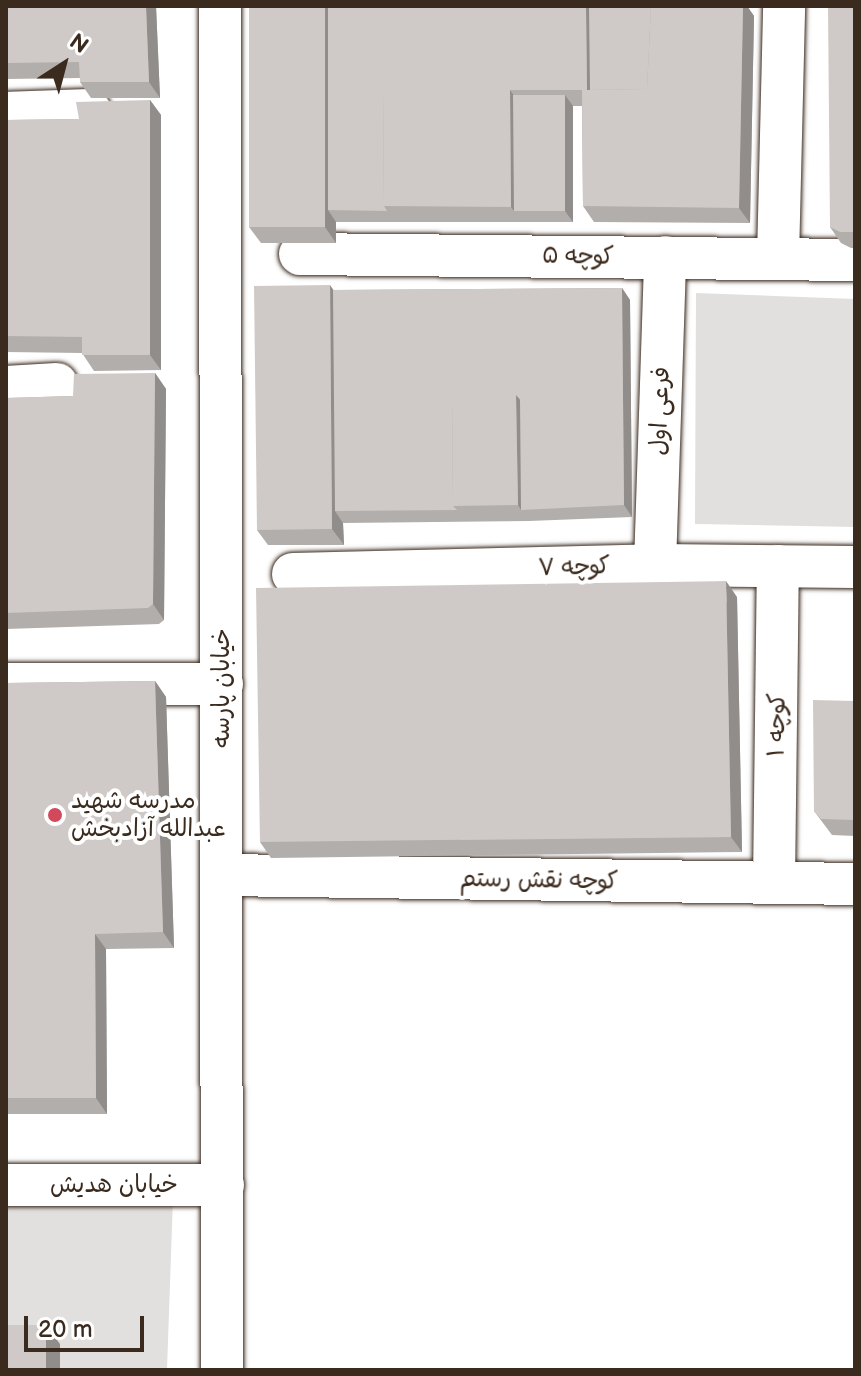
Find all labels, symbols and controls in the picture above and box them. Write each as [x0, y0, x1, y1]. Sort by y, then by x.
north arrow [24, 24, 104, 104]
text: N [64, 28, 93, 60]
street label: کوچه ۵ [542, 241, 614, 271]
street label: فرعی اول [644, 366, 676, 456]
street label: کوچه ۷ [537, 551, 611, 583]
street label: خیابان پارسه [208, 628, 236, 748]
street label: کوچه ۱ [762, 693, 792, 757]
place label: مدرسه شهید عبدالله آزادبخش [71, 787, 226, 843]
marker: مدرسه شهید عبدالله آزادبخش [46, 806, 64, 824]
street label: کوچه نقش رستم [459, 864, 619, 896]
street label: خیابان هدیش [50, 1171, 178, 1199]
scale bar [28, 1300, 148, 1350]
text: 20 m [38, 1315, 93, 1344]

